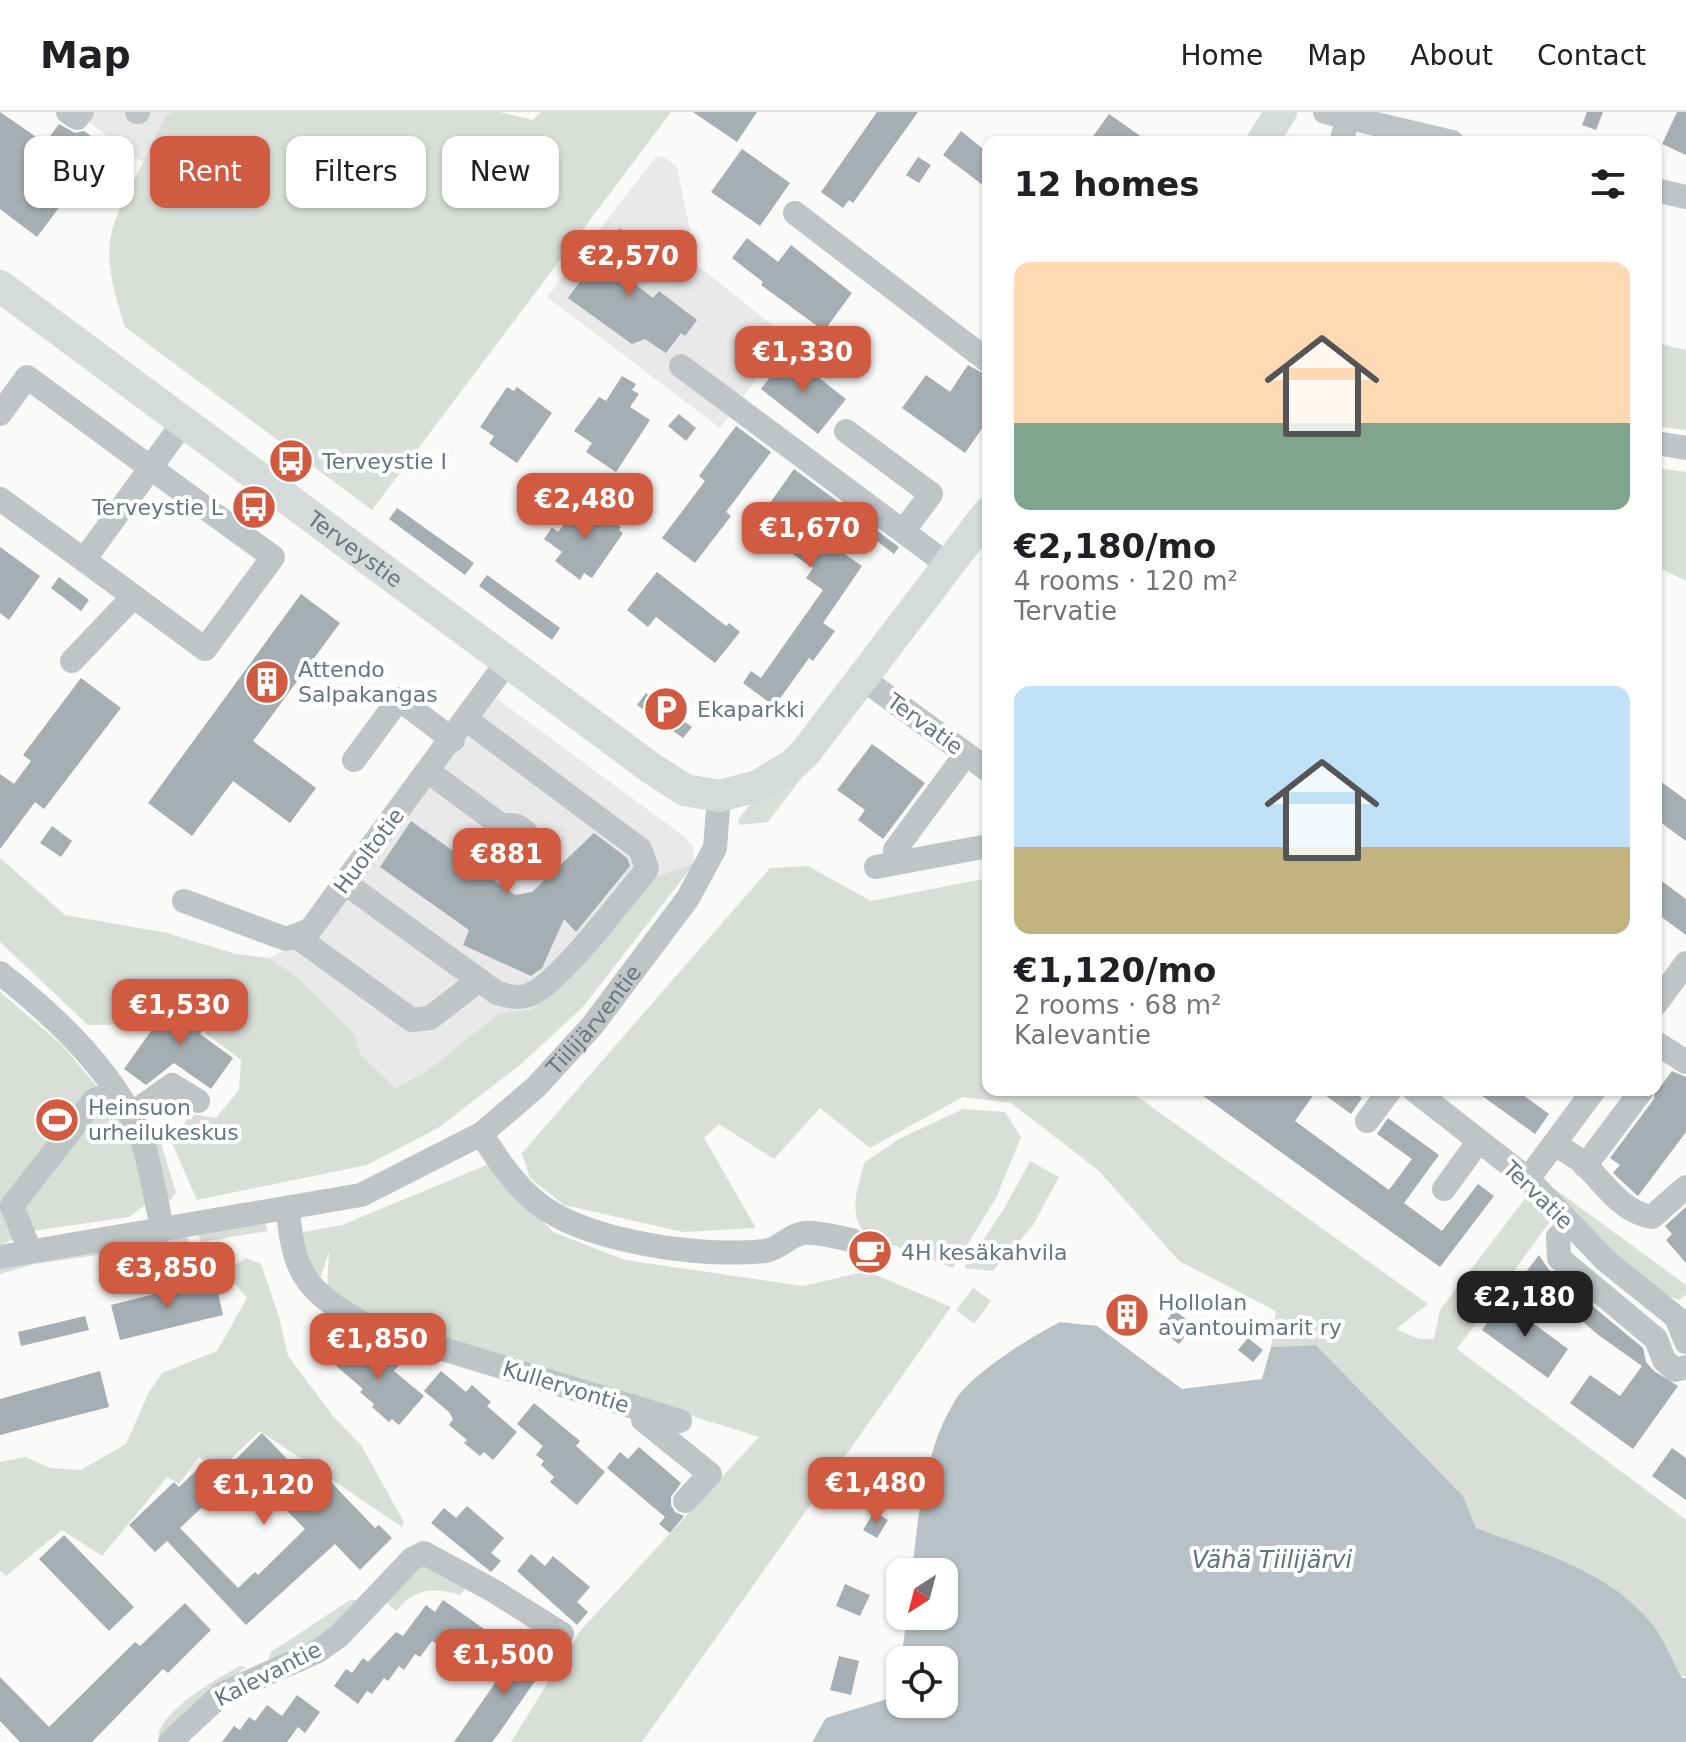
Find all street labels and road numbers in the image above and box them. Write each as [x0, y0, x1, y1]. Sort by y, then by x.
street label: Terveystie [302, 505, 408, 592]
street label: Tervatie [882, 688, 968, 760]
street label: Huoltotie [329, 803, 409, 899]
street label: Tiilijärventie [541, 960, 646, 1080]
street label: Tervatie [1497, 1155, 1578, 1234]
street label: Kullervontie [500, 1356, 632, 1418]
street label: Kalevantie [211, 1637, 325, 1711]

